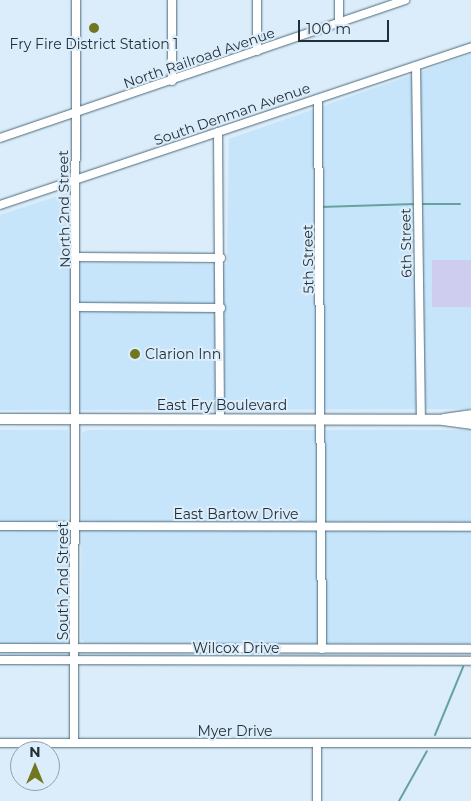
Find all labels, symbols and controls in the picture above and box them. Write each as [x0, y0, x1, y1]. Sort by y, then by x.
scale bar [301, 10, 392, 42]
text: 100 m [306, 19, 351, 38]
marker: Fry Fire District Station 1 [88, 22, 100, 34]
street label: North Railroad Avenue [121, 24, 277, 92]
place label: Fry Fire District Station 1 [10, 36, 178, 52]
street label: South Denman Avenue [152, 79, 312, 149]
street label: North 2nd Street [55, 150, 73, 268]
street label: 6th Street [397, 208, 415, 278]
street label: 5th Street [299, 224, 317, 294]
place label: Clarion Inn [145, 346, 221, 362]
marker: Clarion Inn [129, 348, 141, 360]
street label: East Fry Boulevard [157, 397, 287, 413]
street label: East Bartow Drive [174, 506, 298, 522]
street label: South 2nd Street [55, 522, 71, 640]
street label: Wilcox Drive [193, 640, 279, 656]
street label: Myer Drive [197, 723, 273, 739]
north arrow [10, 741, 60, 791]
text: N [29, 743, 41, 761]

